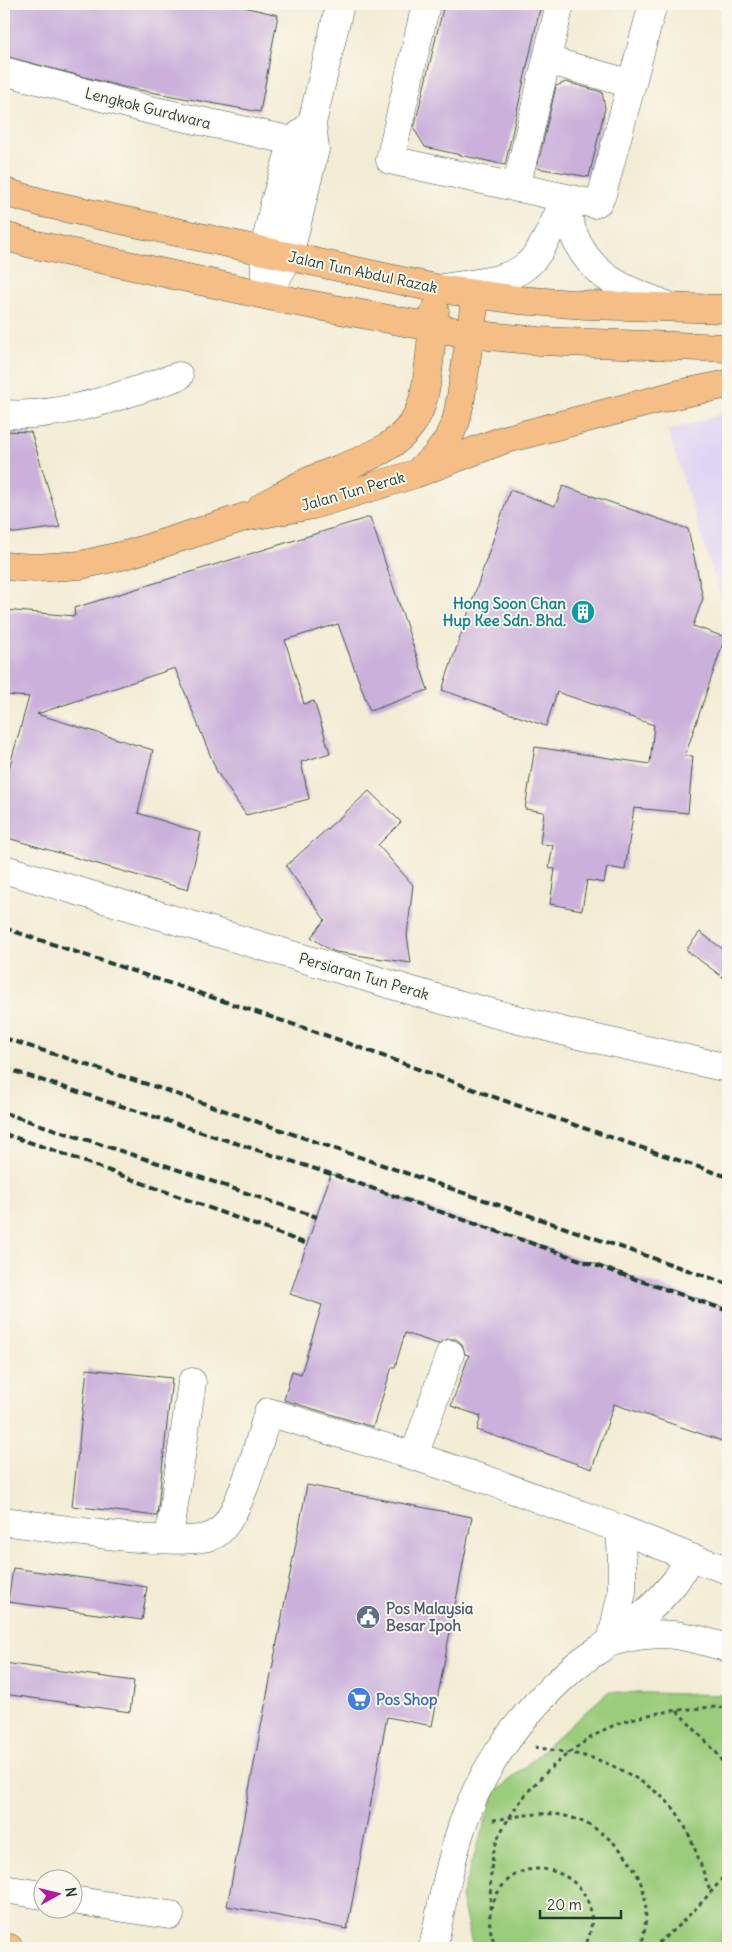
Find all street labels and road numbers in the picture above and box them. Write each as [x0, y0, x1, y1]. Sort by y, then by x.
street label: Lengkok Gurdwara [83, 83, 213, 133]
street label: Jalan Tun Abdul Razak [287, 247, 440, 297]
street label: Jalan Tun Perak [299, 467, 407, 515]
street label: Persiaran Tun Perak [297, 948, 432, 1004]

